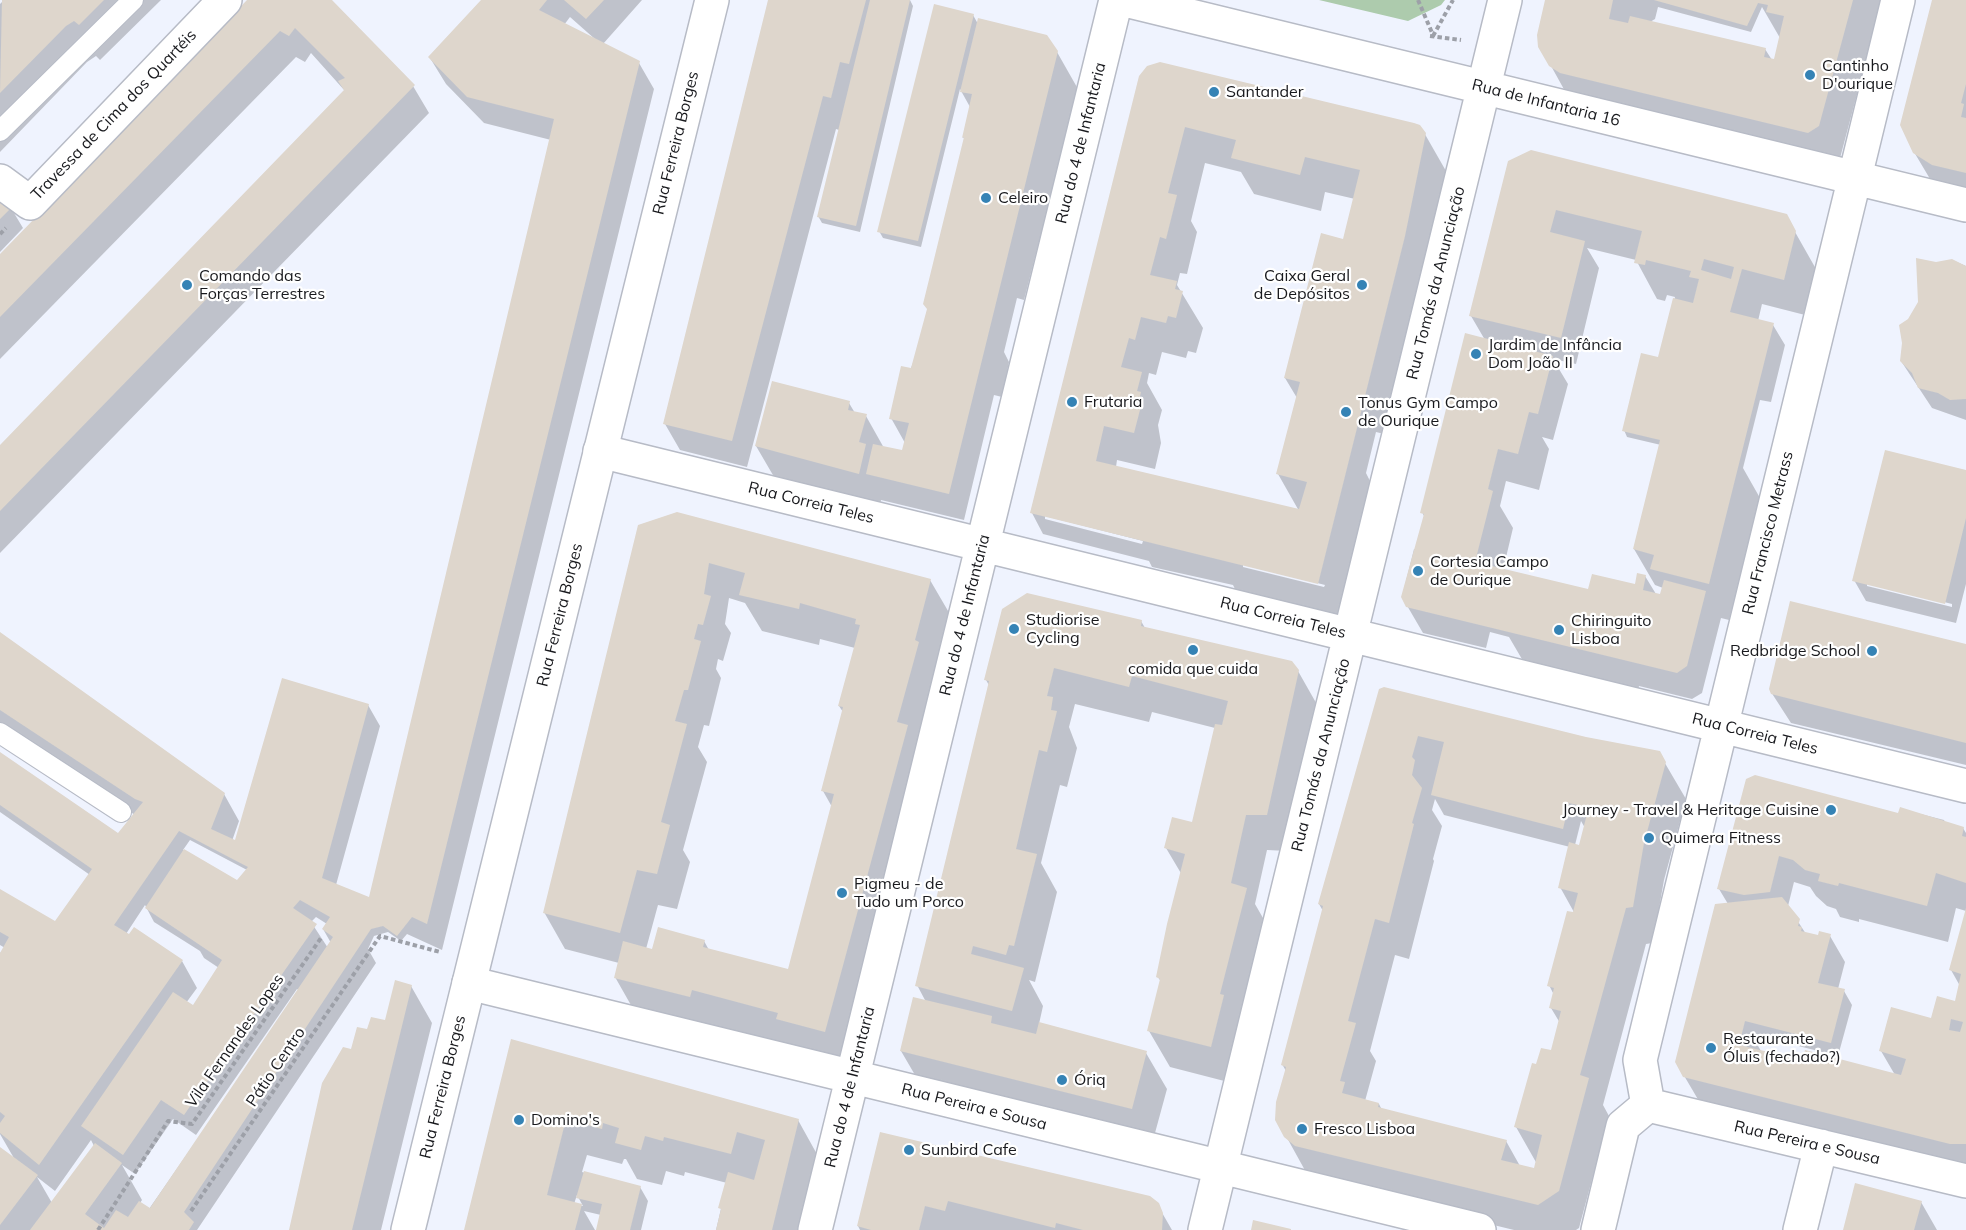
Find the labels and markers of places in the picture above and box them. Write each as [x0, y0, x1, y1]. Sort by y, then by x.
place label: Cantinho D'ourique [1822, 56, 1893, 94]
marker: Cantinho D'ourique [1803, 68, 1817, 82]
place label: Santander [1226, 82, 1304, 102]
marker: Santander [1207, 85, 1221, 99]
place label: Celeiro [998, 188, 1048, 208]
marker: Celeiro [979, 191, 993, 205]
place label: Comando das Forças Terrestres [199, 266, 325, 304]
place label: Caixa Geral de Depósitos [1254, 266, 1350, 304]
marker: Comando das Forças Terrestres [180, 278, 194, 292]
marker: Caixa Geral de Depósitos [1355, 278, 1369, 292]
place label: Jardim de Infância Dom João II [1488, 335, 1622, 373]
marker: Jardim de Infância Dom João II [1469, 347, 1483, 361]
place label: Frutaria [1084, 392, 1142, 412]
place label: Tonus Gym Campo de Ourique [1358, 393, 1498, 431]
marker: Frutaria [1065, 395, 1079, 409]
marker: Tonus Gym Campo de Ourique [1339, 405, 1353, 419]
place label: Cortesia Campo de Ourique [1430, 552, 1549, 590]
marker: Cortesia Campo de Ourique [1411, 564, 1425, 578]
place label: Studiorise Cycling [1026, 610, 1100, 648]
place label: Chiringuito Lisboa [1571, 611, 1651, 649]
marker: Studiorise Cycling [1007, 622, 1021, 636]
marker: Chiringuito Lisboa [1552, 623, 1566, 637]
place label: Redbridge School [1730, 641, 1860, 661]
marker: comida que cuida [1186, 643, 1200, 657]
marker: Redbridge School [1865, 644, 1879, 658]
place label: comida que cuida [1128, 659, 1258, 679]
place label: Journey - Travel & Heritage Cuisine [1562, 800, 1819, 820]
marker: Journey - Travel & Heritage Cuisine [1824, 803, 1838, 817]
place label: Quimera Fitness [1661, 828, 1781, 848]
marker: Quimera Fitness [1642, 831, 1656, 845]
place label: Pigmeu - de Tudo um Porco [854, 874, 964, 912]
marker: Pigmeu - de Tudo um Porco [835, 886, 849, 900]
place label: Restaurante Óluis (fechado?) [1723, 1029, 1841, 1067]
marker: Restaurante Óluis (fechado?) [1704, 1041, 1718, 1055]
place label: Óriq [1074, 1070, 1106, 1090]
marker: Óriq [1055, 1073, 1069, 1087]
place label: Domino's [531, 1110, 600, 1130]
marker: Domino's [512, 1113, 526, 1127]
place label: Fresco Lisboa [1314, 1119, 1415, 1139]
marker: Fresco Lisboa [1295, 1122, 1309, 1136]
place label: Sunbird Cafe [921, 1140, 1017, 1160]
marker: Sunbird Cafe [902, 1143, 916, 1157]

